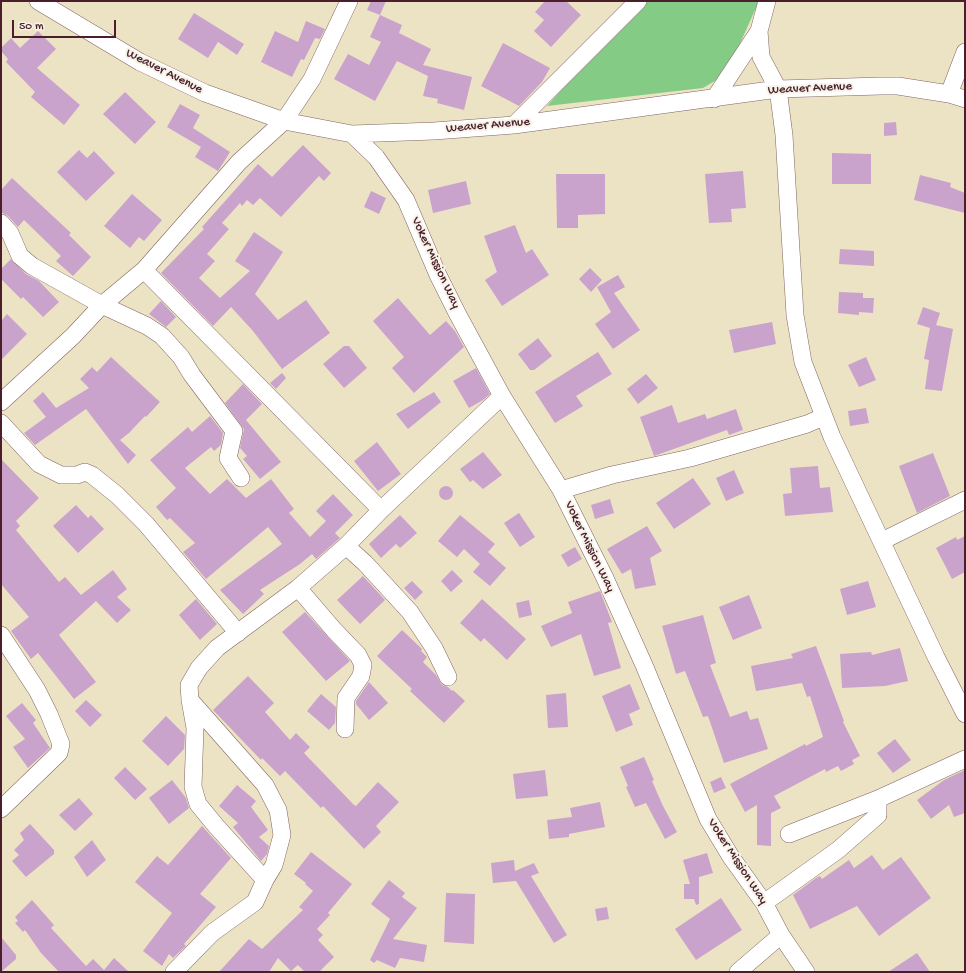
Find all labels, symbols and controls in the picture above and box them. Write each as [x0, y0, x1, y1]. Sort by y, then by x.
scale bar [14, 12, 118, 38]
text: 50 m [19, 20, 44, 34]
street label: Weaver Avenue [123, 46, 205, 98]
street label: Weaver Avenue [768, 79, 852, 99]
street label: Weaver Avenue [445, 115, 531, 137]
street label: Voker Mission Way [407, 215, 463, 311]
street label: Voker Mission Way [560, 499, 618, 595]
street label: Voker Mission Way [703, 816, 771, 908]

